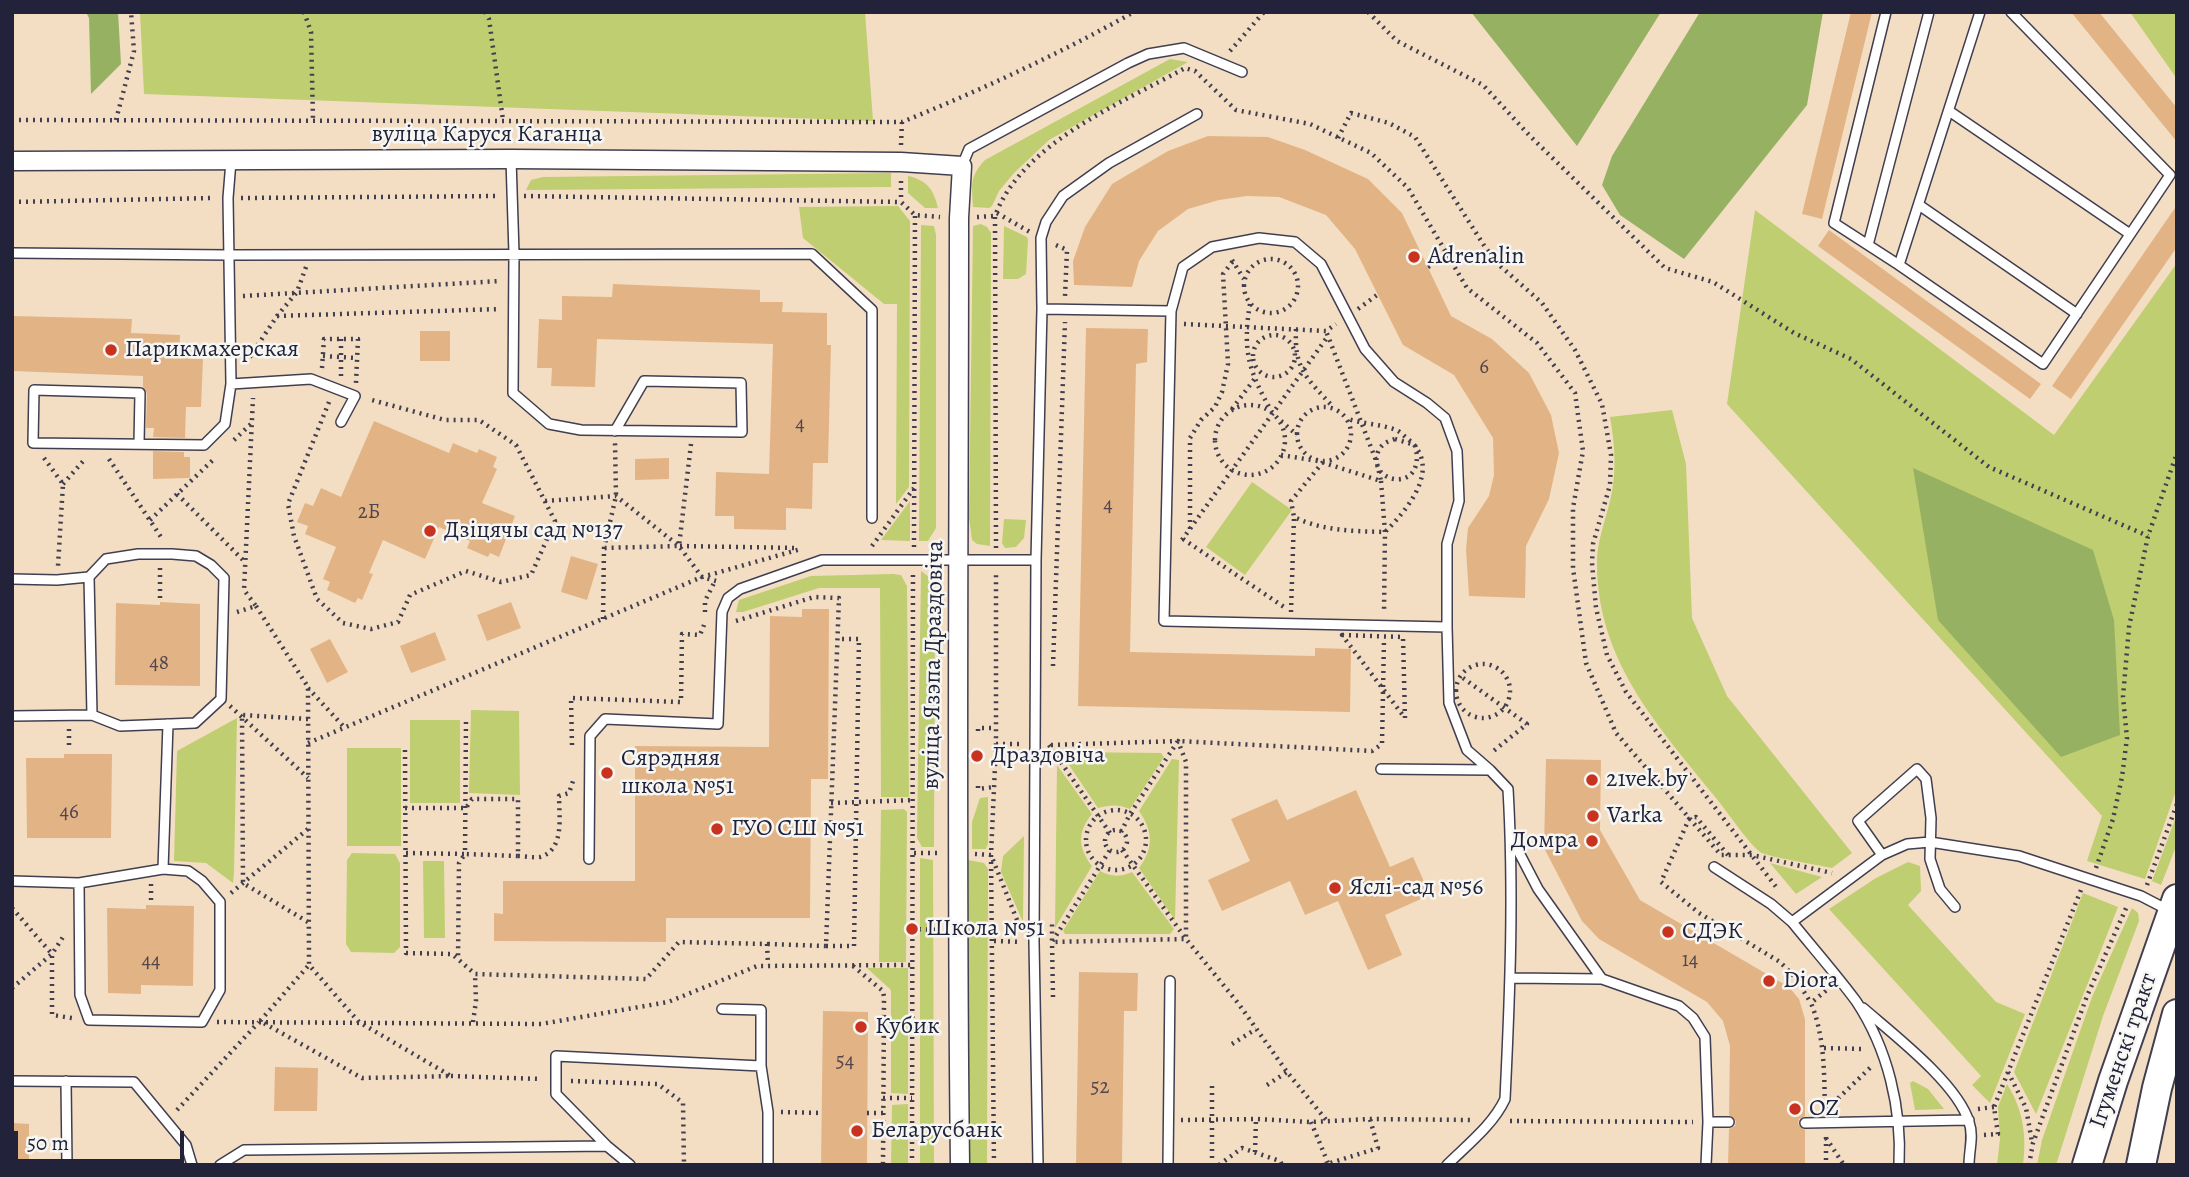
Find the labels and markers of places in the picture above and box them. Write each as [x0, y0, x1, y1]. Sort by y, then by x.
place label: Adrenalin [1428, 243, 1524, 271]
marker: Adrenalin [1406, 249, 1422, 265]
place label: Парикмахерская [125, 336, 299, 364]
marker: Парикмахерская [103, 342, 119, 358]
place label: Дзіцячы сад №137 [444, 517, 622, 545]
marker: Дзіцячы сад №137 [422, 523, 438, 539]
place label: Драздовіча [991, 742, 1105, 770]
place label: Сярэдняя школа №51 [621, 745, 734, 801]
marker: Драздовіча [969, 748, 985, 764]
marker: Сярэдняя школа №51 [599, 765, 615, 781]
place label: 21vek.by [1606, 766, 1687, 794]
marker: 21vek.by [1584, 772, 1600, 788]
place label: Varka [1607, 802, 1663, 830]
marker: Varka [1585, 808, 1601, 824]
place label: ГУО СШ №51 [731, 815, 864, 843]
marker: ГУО СШ №51 [709, 821, 725, 837]
place label: Домра [1511, 827, 1578, 855]
marker: Домра [1584, 833, 1600, 849]
place label: Яслі-сад №56 [1349, 874, 1483, 902]
marker: Яслі-сад №56 [1327, 880, 1343, 896]
place label: Школа №51 [926, 915, 1045, 943]
place label: СДЭК [1682, 918, 1742, 946]
marker: Школа №51 [904, 921, 920, 937]
marker: СДЭК [1660, 924, 1676, 940]
place label: Diora [1783, 967, 1839, 995]
marker: Diora [1761, 973, 1777, 989]
place label: Кубик [875, 1013, 940, 1041]
marker: Кубик [853, 1019, 869, 1035]
place label: OZ [1809, 1095, 1839, 1123]
marker: OZ [1787, 1101, 1803, 1117]
place label: Беларусбанк [871, 1117, 1002, 1145]
marker: Беларусбанк [849, 1123, 865, 1139]

